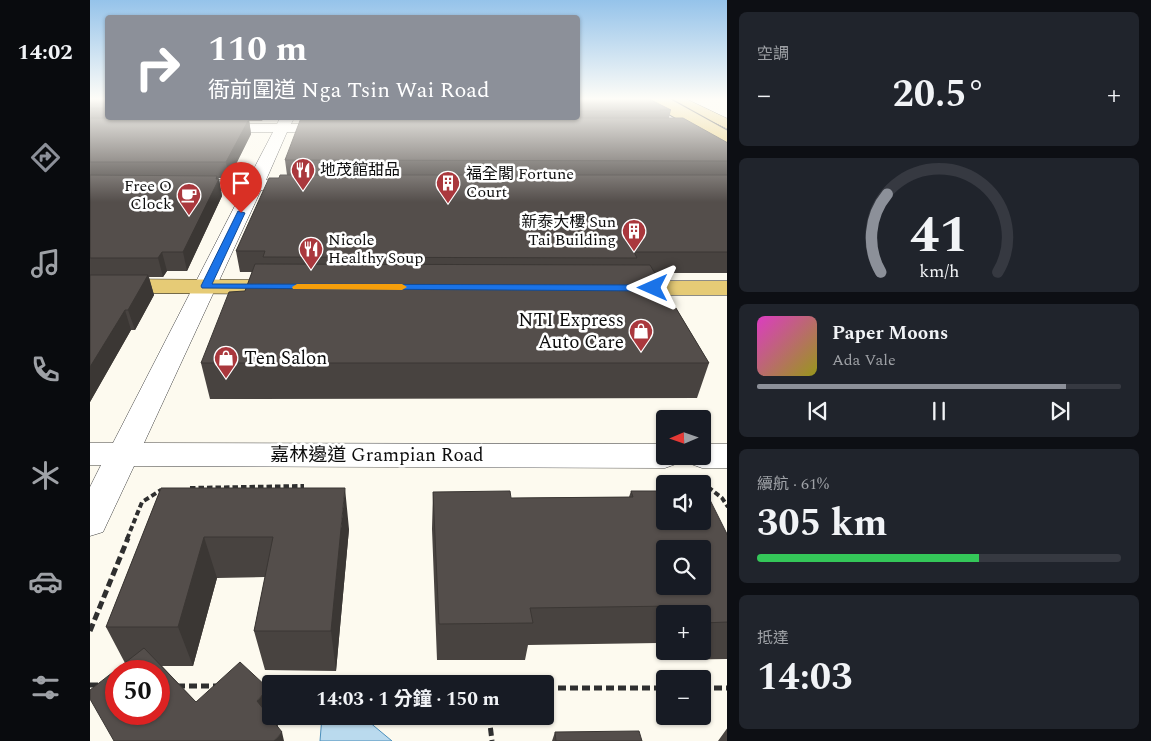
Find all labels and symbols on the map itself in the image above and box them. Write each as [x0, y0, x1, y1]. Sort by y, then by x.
restaurant icon: 地茂館甜品 [290, 157, 316, 191]
place label: 地茂館甜品 [320, 158, 400, 182]
pin [220, 162, 262, 213]
place label: 福全閣 Fortune Court [466, 162, 574, 204]
building icon: 福全閣 Fortune Court [435, 170, 461, 204]
place label: Free O Clock [124, 174, 172, 216]
cafe icon: Free O Clock [176, 182, 202, 216]
place label: 新泰大樓 Sun Tai Building [521, 210, 616, 252]
building icon: 新泰大樓 Sun Tai Building [621, 218, 647, 252]
place label: Nicole Healthy Soup [328, 228, 423, 270]
restaurant icon: Nicole Healthy Soup [298, 236, 324, 270]
position arrow [626, 261, 678, 313]
place label: NTI Express Auto Care [518, 306, 624, 357]
shop icon: NTI Express Auto Care [628, 318, 654, 352]
place label: Ten Salon [244, 344, 327, 373]
shop icon: Ten Salon [213, 345, 239, 379]
north arrow [656, 410, 711, 465]
street label: 嘉林邊道 Grampian Road [270, 441, 484, 470]
speed limit sign: 50 [105, 660, 170, 725]

